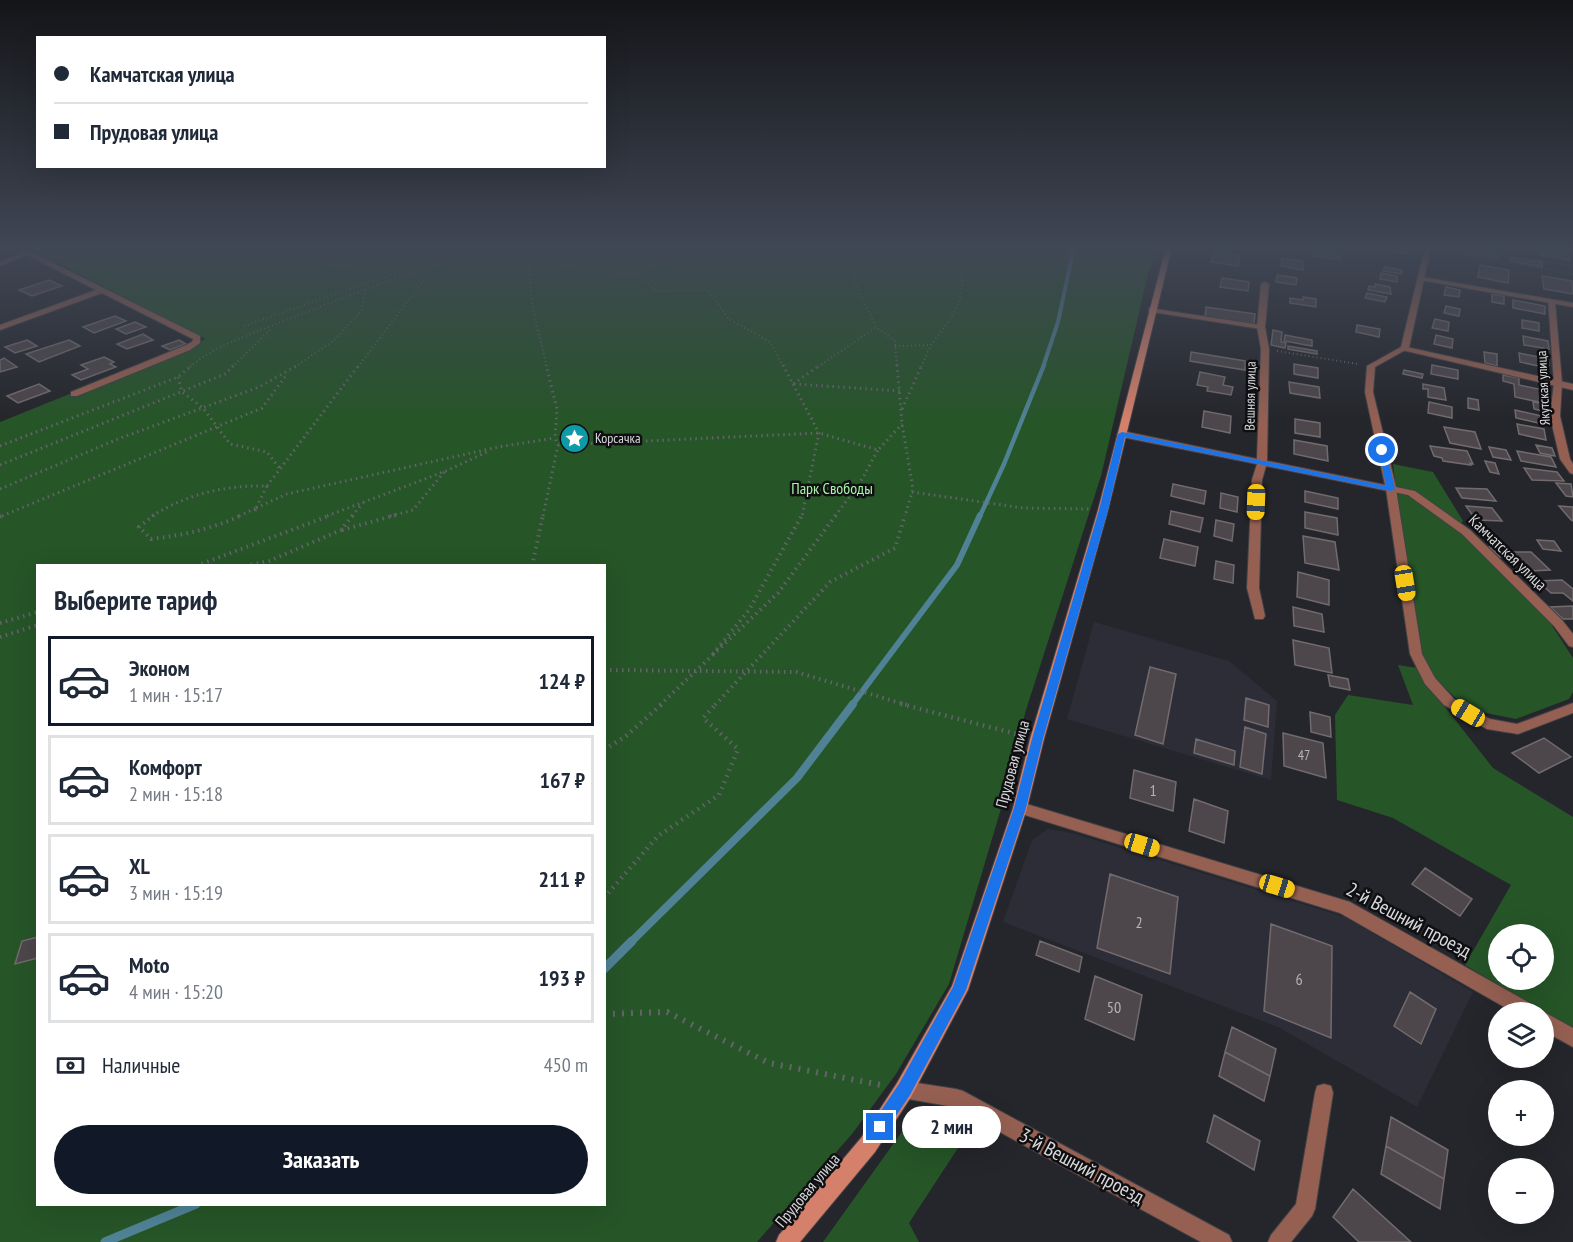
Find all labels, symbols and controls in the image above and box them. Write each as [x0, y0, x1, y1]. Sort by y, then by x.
text: Камчатская улица [90, 60, 235, 88]
text: Прудовая улица [90, 118, 218, 146]
street label: Якутская улица [1532, 350, 1554, 426]
street label: Вешняя улица [1240, 361, 1260, 431]
place icon: Корсачка [558, 422, 590, 454]
place label: Корсачка [595, 429, 641, 447]
route start [1368, 436, 1395, 463]
park label: Парк Свободы [791, 478, 873, 498]
car [1246, 484, 1266, 520]
street label: Камчатская улица [1465, 510, 1551, 594]
car [1393, 564, 1417, 602]
text: Выберите тариф [54, 583, 217, 617]
icon: car [57, 654, 111, 708]
text: Эконом [129, 654, 190, 682]
text: 124 ₽ [538, 667, 585, 695]
text: 1 мин · 15:17 [129, 682, 223, 708]
car [1448, 696, 1488, 730]
street label: Прудовая улица [991, 718, 1033, 810]
house number: 47 [1298, 746, 1310, 764]
icon: car [57, 753, 111, 807]
text: Комфорт [129, 753, 202, 781]
text: 167 ₽ [539, 766, 585, 794]
house number: 1 [1149, 780, 1157, 800]
text: 2 мин · 15:18 [129, 781, 223, 807]
car [1122, 831, 1162, 859]
icon: car [57, 852, 111, 906]
text: XL [129, 852, 150, 880]
text: 211 ₽ [538, 865, 585, 893]
car [1257, 872, 1297, 900]
street label: 2-й Вешний проезд [1342, 876, 1476, 964]
text: 3 мин · 15:19 [129, 880, 223, 906]
house number: 2 [1135, 912, 1143, 932]
map controls [1488, 924, 1554, 1224]
button: locate [1488, 924, 1554, 990]
icon: car [57, 951, 111, 1005]
text: Moto [129, 951, 170, 979]
text: 193 ₽ [538, 964, 585, 992]
house number: 6 [1295, 969, 1303, 989]
text: 4 мин · 15:20 [129, 979, 223, 1005]
house number: 50 [1107, 997, 1121, 1017]
button: layers [1488, 1002, 1554, 1068]
icon: cash [54, 1049, 87, 1082]
text: Наличные [102, 1051, 180, 1079]
text: 450 m [544, 1052, 588, 1078]
button: + [1488, 1080, 1554, 1146]
callout: 2 мин [901, 1106, 1000, 1148]
route end [866, 1113, 893, 1140]
text: 2 мин [930, 1114, 973, 1140]
street label: 3-й Вешний проезд [1015, 1122, 1149, 1210]
button: Заказать [54, 1125, 588, 1194]
street label: Прудовая улица [770, 1149, 844, 1231]
button: − [1488, 1158, 1554, 1224]

